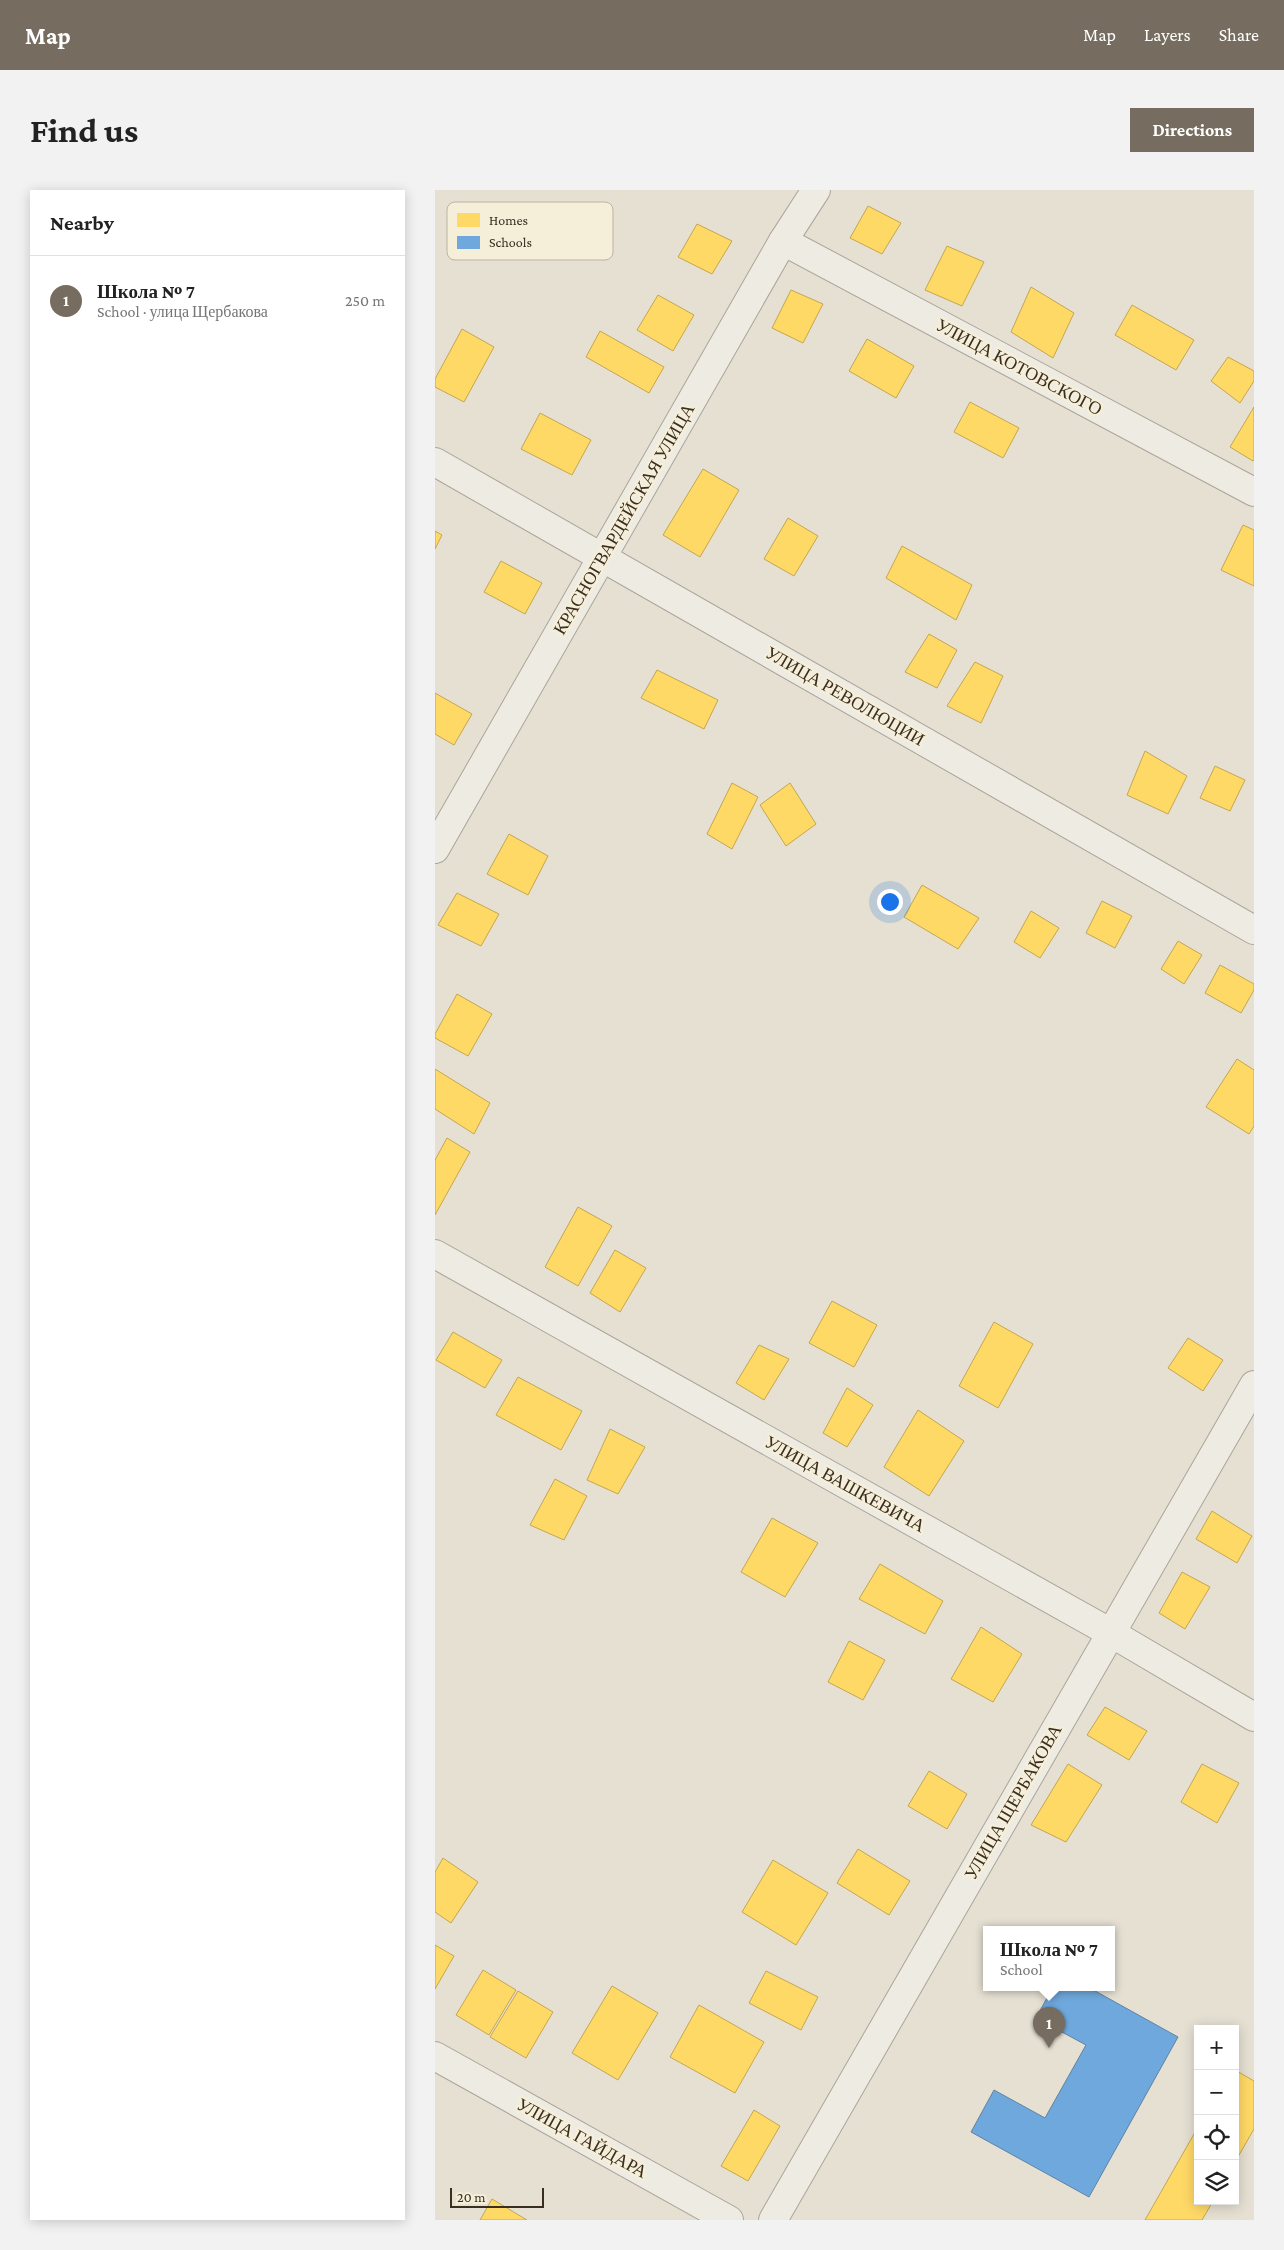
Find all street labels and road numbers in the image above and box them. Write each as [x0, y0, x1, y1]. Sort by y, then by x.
street label: УЛИЦА КОТОВСКОГО [933, 315, 1105, 419]
street label: КРАСНОГВАРДЕЙСКАЯ УЛИЦА [550, 400, 698, 638]
street label: УЛИЦА РЕВОЛЮЦИИ [762, 642, 928, 750]
street label: УЛИЦА ВАШКЕВИЧА [761, 1432, 929, 1536]
street label: УЛИЦА ЩЕРБАКОВА [960, 1721, 1066, 1883]
street label: УЛИЦА ГАЙДАРА [513, 2094, 651, 2182]

